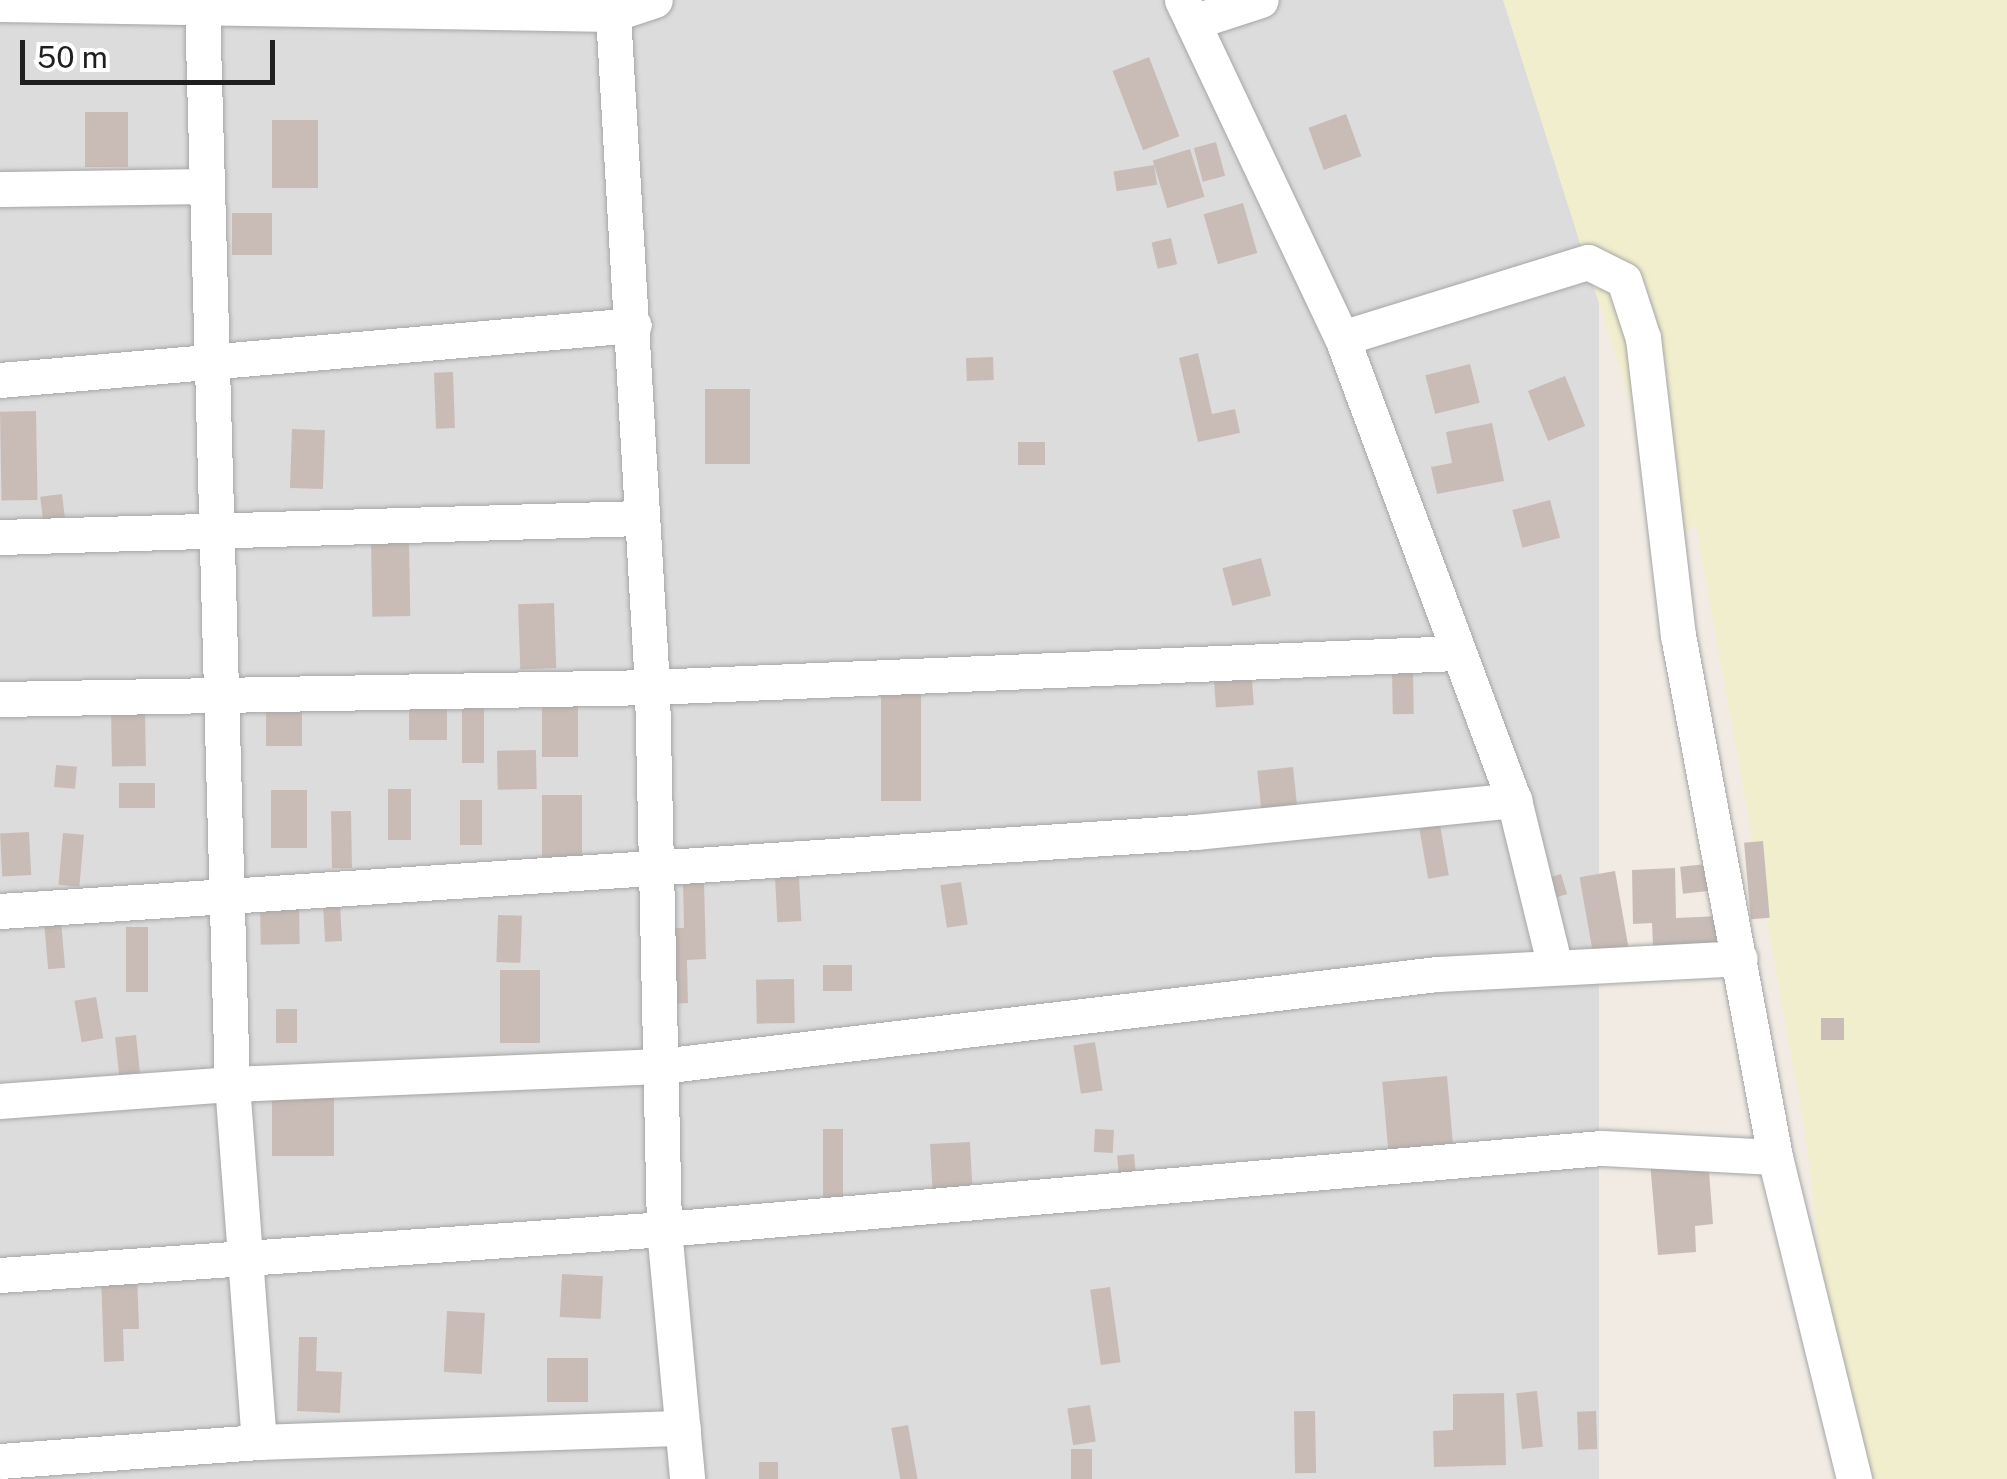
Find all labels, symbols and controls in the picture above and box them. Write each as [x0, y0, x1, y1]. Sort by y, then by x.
scale bar [25, 20, 280, 82]
text: 50 m [37, 39, 108, 75]

